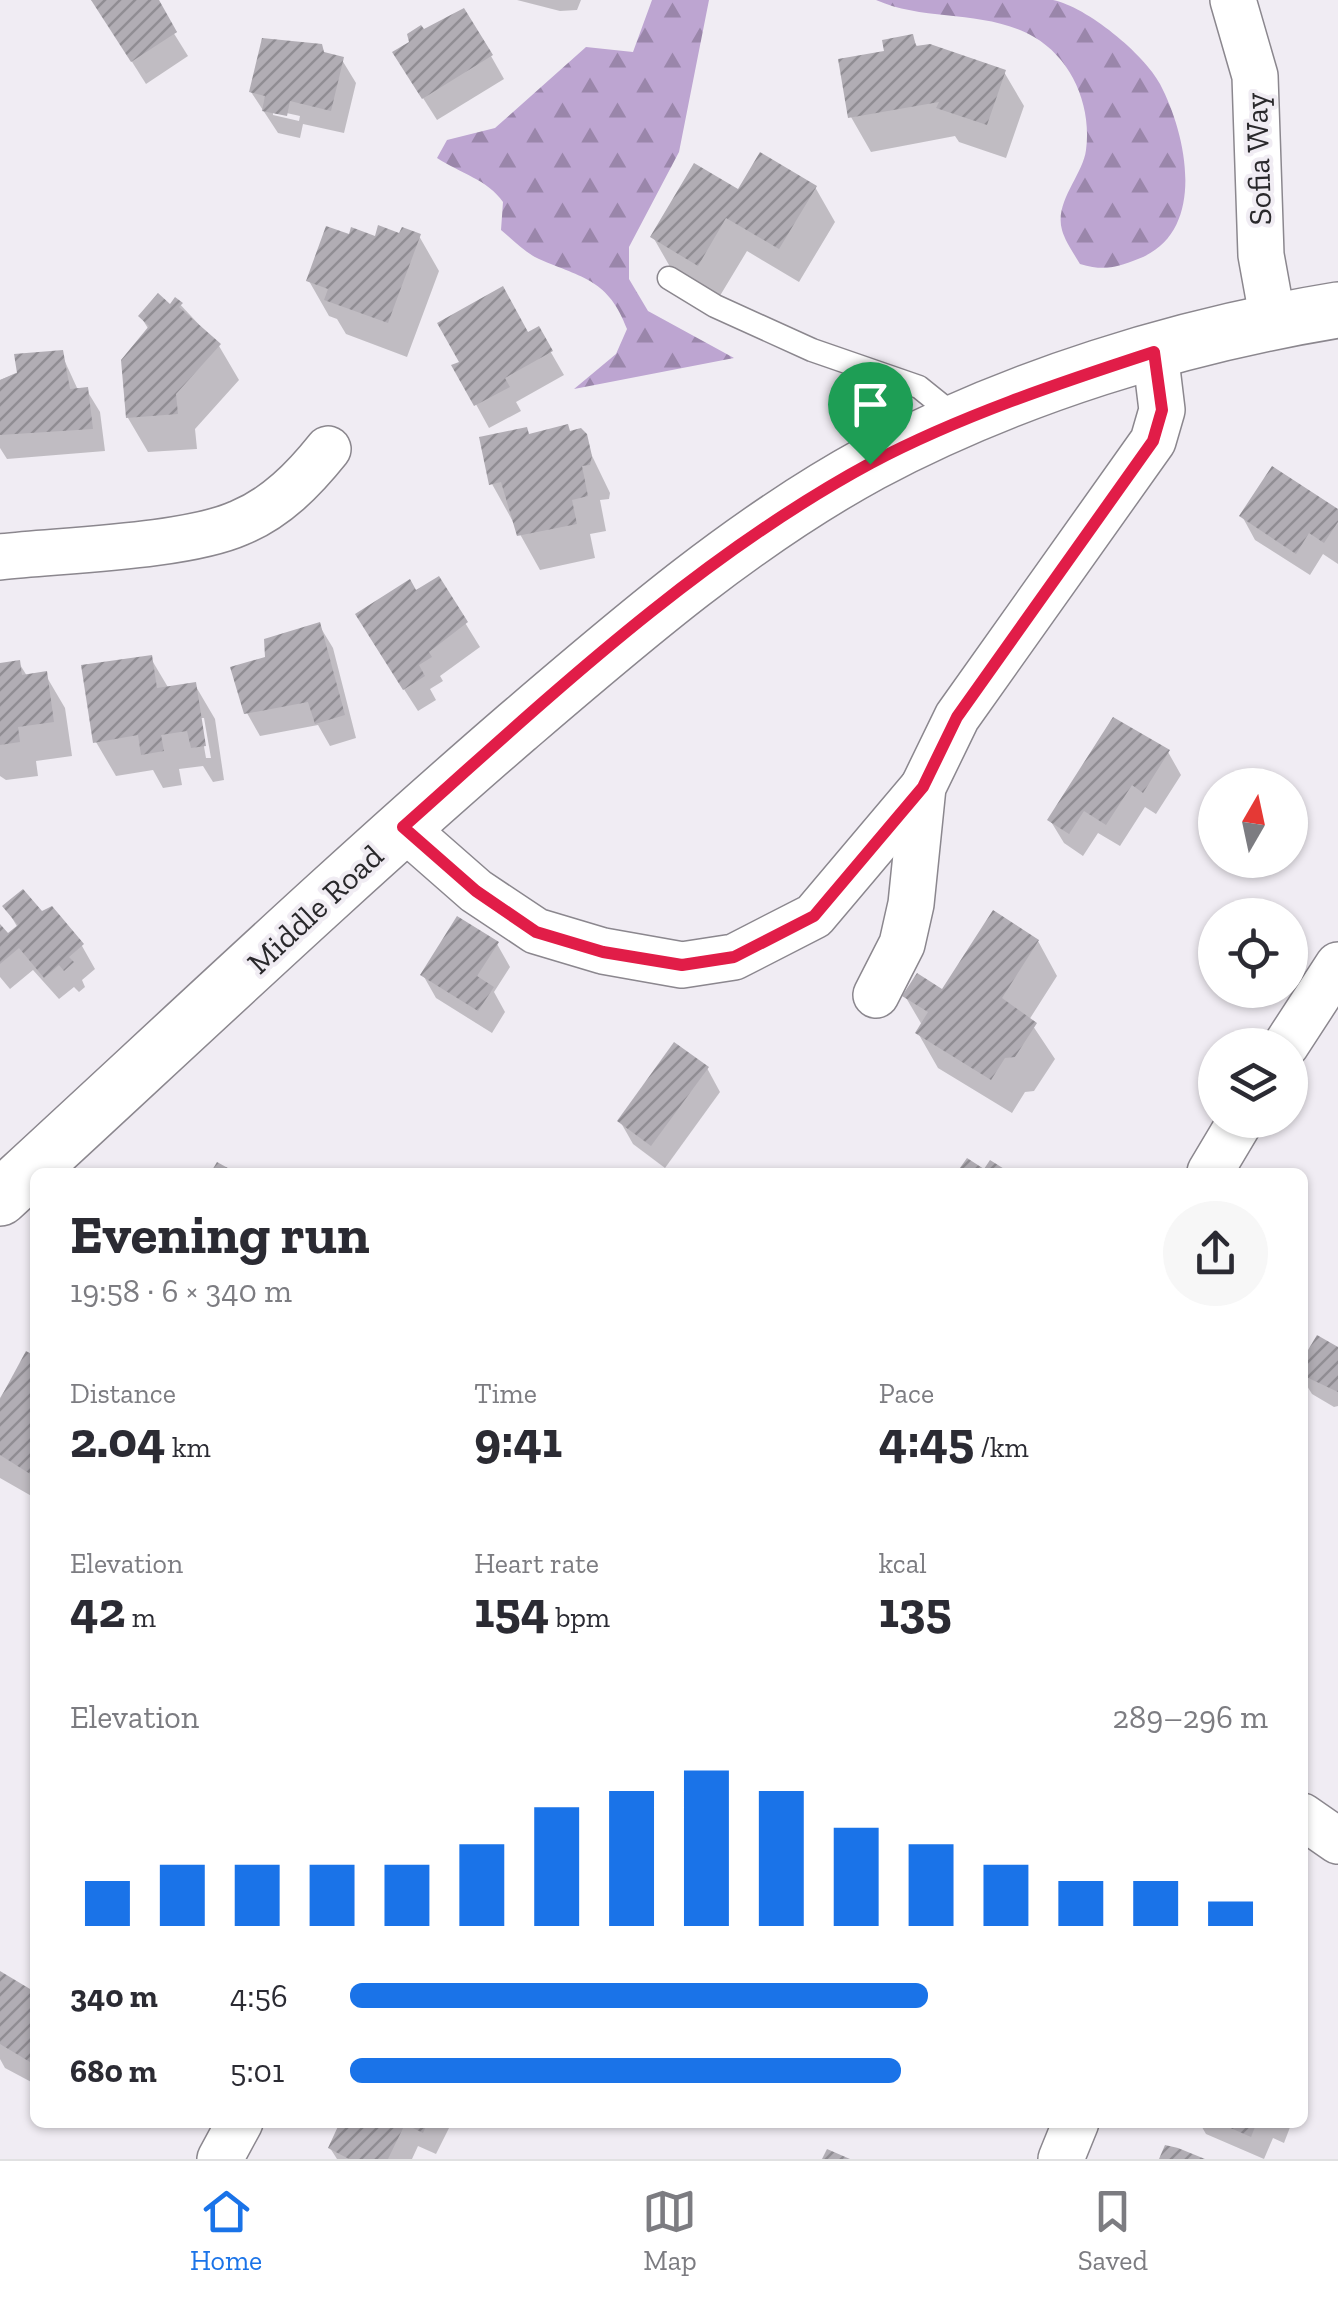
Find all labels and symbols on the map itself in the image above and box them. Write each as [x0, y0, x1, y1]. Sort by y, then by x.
street label: Sofia Way [1237, 91, 1279, 226]
pin [828, 362, 913, 465]
north arrow [1198, 768, 1308, 878]
street label: Middle Road [239, 836, 391, 982]

